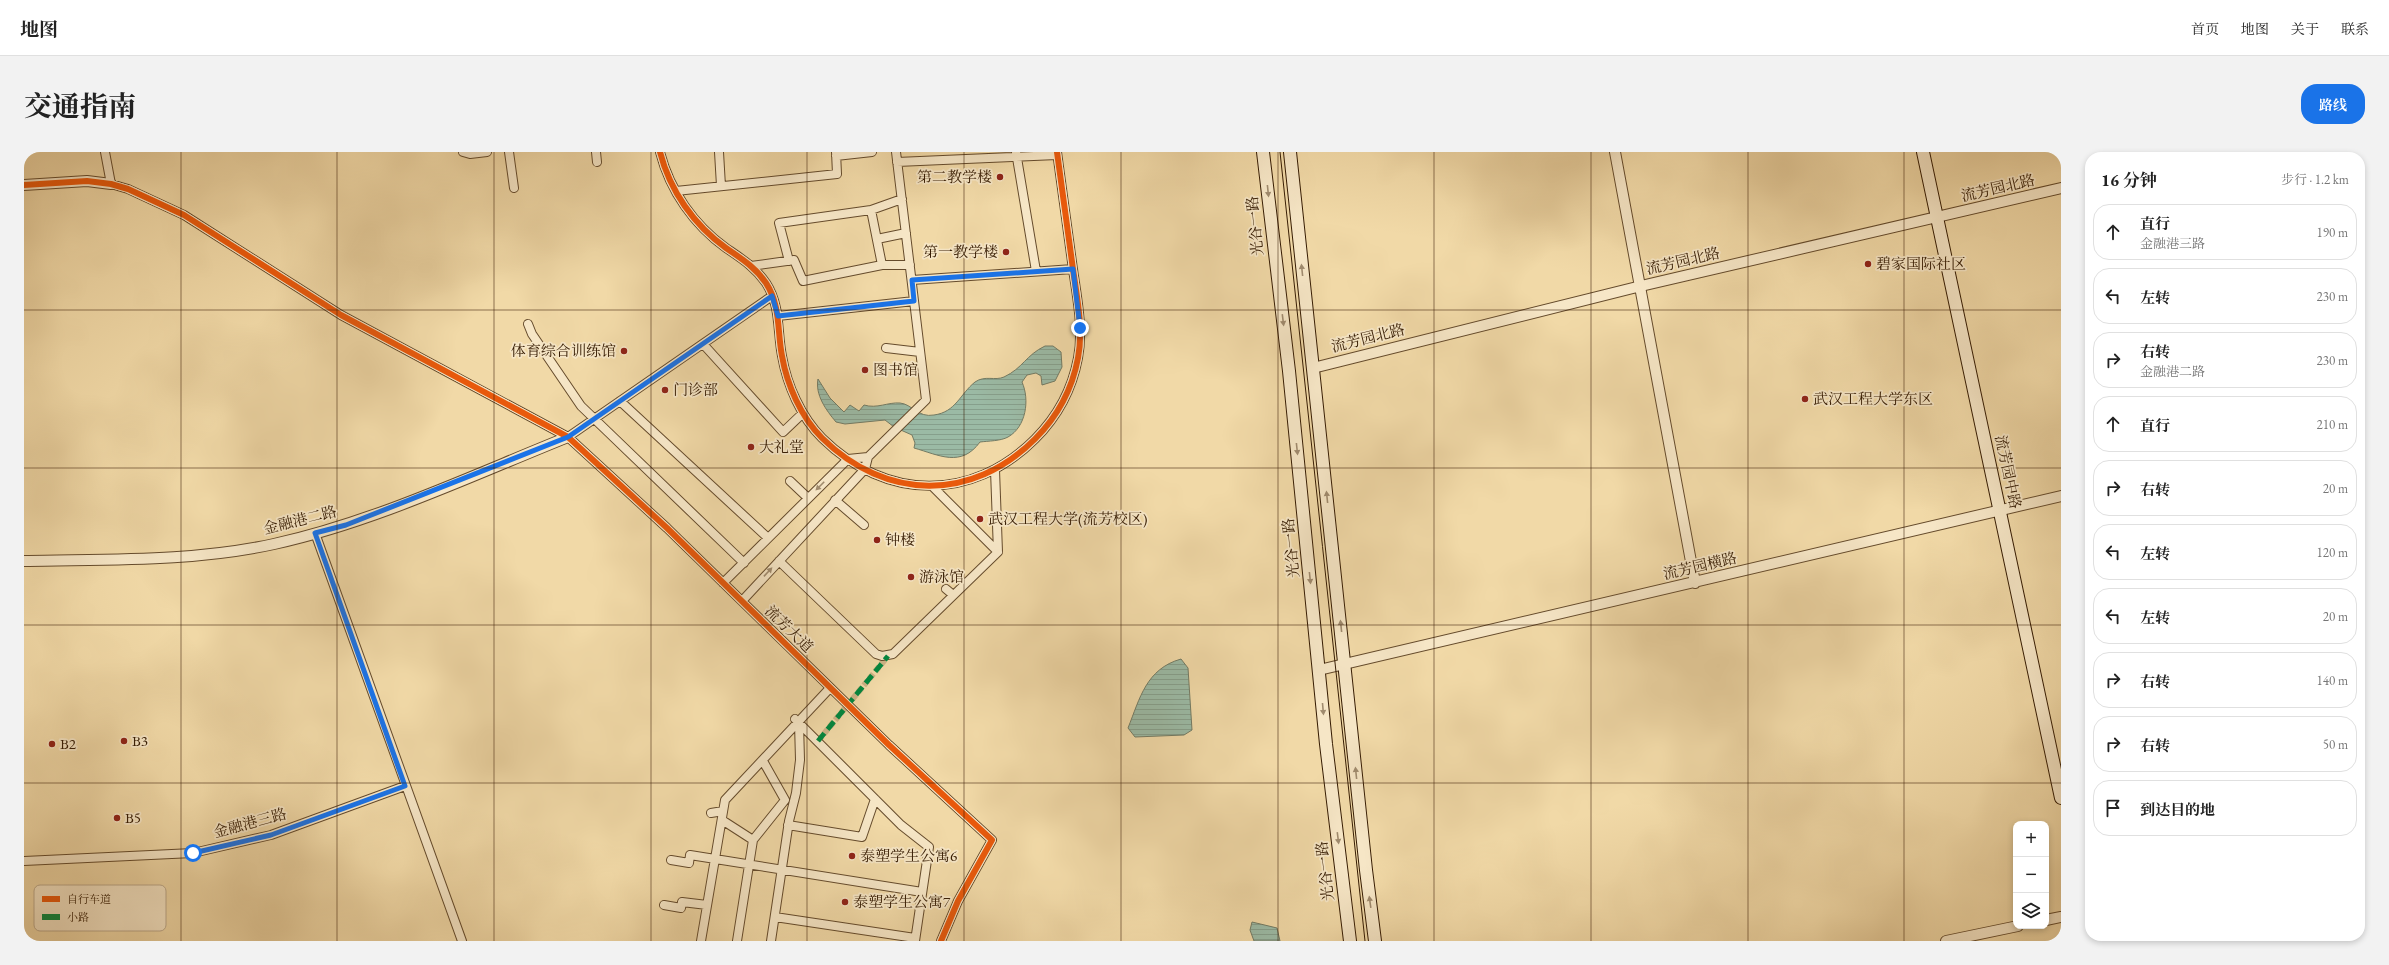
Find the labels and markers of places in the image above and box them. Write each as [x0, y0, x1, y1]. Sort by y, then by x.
place label: 第二教学楼 [917, 167, 992, 186]
marker: 第二教学楼 [995, 172, 1005, 182]
place label: 第一教学楼 [923, 242, 998, 261]
marker: 第一教学楼 [1001, 247, 1011, 257]
place label: 碧家国际社区 [1876, 254, 1966, 273]
marker: 碧家国际社区 [1863, 259, 1873, 269]
place label: 体育综合训练馆 [511, 341, 616, 360]
marker: 体育综合训练馆 [619, 346, 629, 356]
place label: 图书馆 [873, 360, 918, 379]
marker: 图书馆 [860, 365, 870, 375]
place label: 门诊部 [673, 380, 718, 399]
marker: 门诊部 [660, 385, 670, 395]
place label: 武汉工程大学东区 [1813, 389, 1933, 408]
marker: 武汉工程大学东区 [1800, 394, 1810, 404]
place label: 大礼堂 [759, 437, 804, 456]
marker: 大礼堂 [746, 442, 756, 452]
place label: 武汉工程大学(流芳校区) [988, 509, 1148, 528]
marker: 武汉工程大学(流芳校区) [975, 514, 985, 524]
place label: 钟楼 [885, 530, 915, 549]
marker: 钟楼 [872, 535, 882, 545]
place label: 游泳馆 [919, 567, 964, 586]
marker: 游泳馆 [906, 572, 916, 582]
place label: B3 [132, 731, 148, 750]
place label: B2 [60, 734, 77, 753]
marker: B3 [119, 736, 129, 746]
marker: B2 [47, 739, 57, 749]
place label: B5 [125, 808, 141, 827]
marker: B5 [112, 813, 122, 823]
place label: 泰塑学生公寓6 [860, 846, 957, 865]
marker: 泰塑学生公寓6 [847, 851, 857, 861]
place label: 泰塑学生公寓7 [853, 892, 951, 911]
marker: 泰塑学生公寓7 [840, 897, 850, 907]

